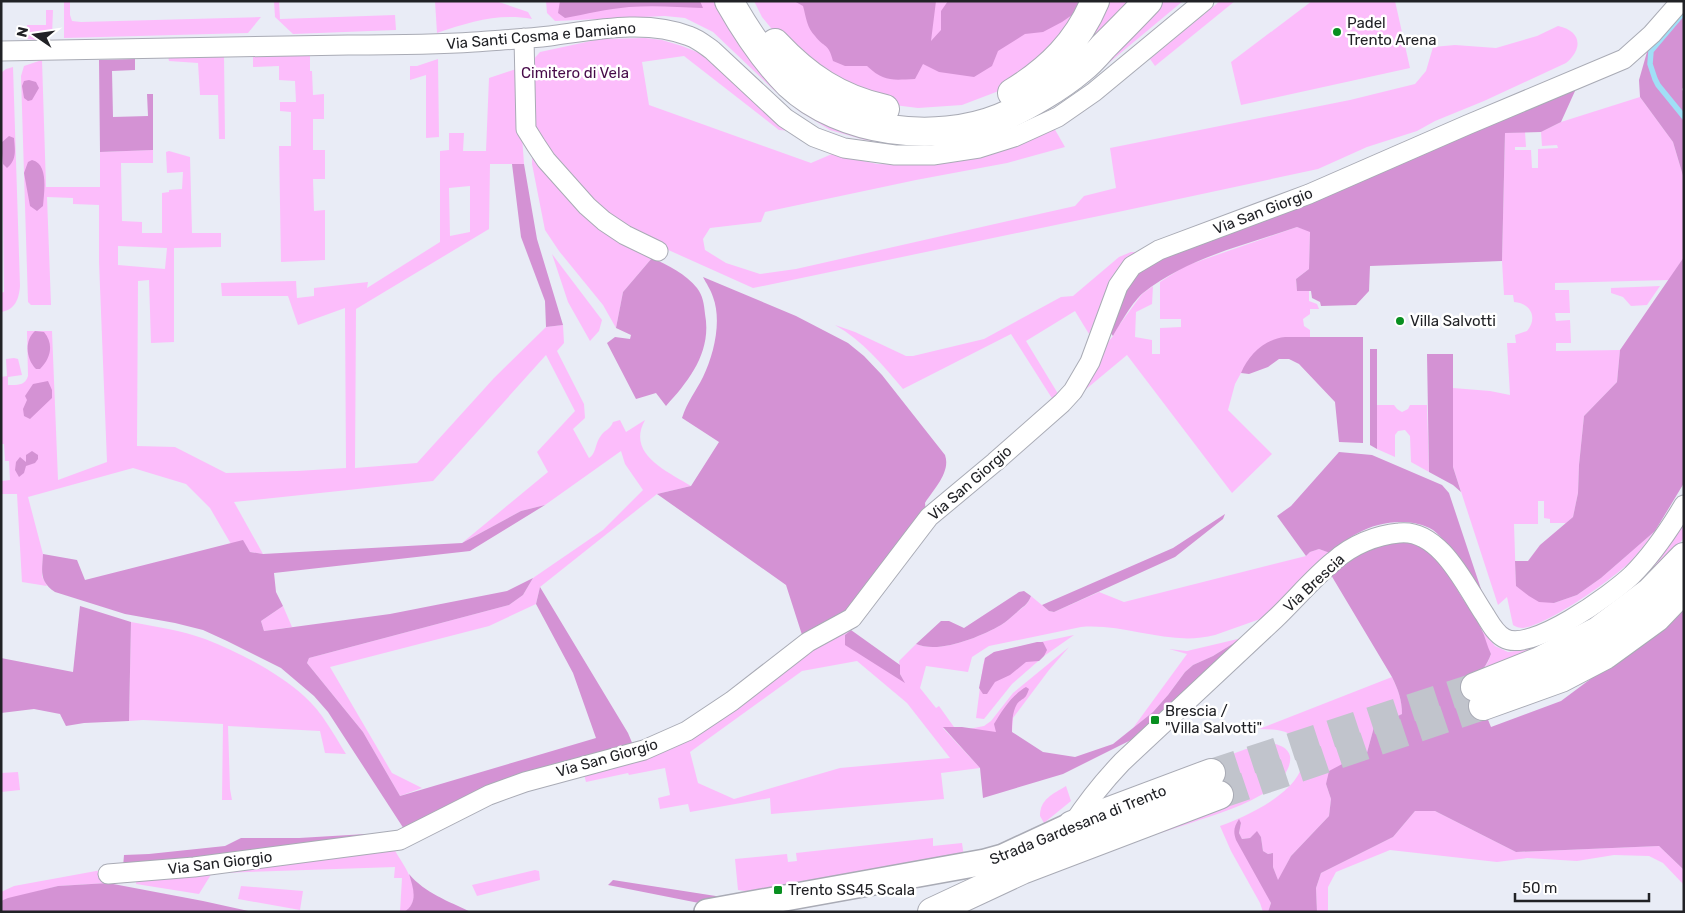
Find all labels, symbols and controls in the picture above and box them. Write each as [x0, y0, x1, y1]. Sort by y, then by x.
north arrow [10, 10, 60, 60]
place label: Padel Trento Arena [1347, 14, 1437, 49]
street label: Via Santi Cosma e Damiano [445, 19, 637, 53]
text: N [13, 25, 32, 39]
marker: Padel Trento Arena [1331, 26, 1343, 38]
park label: Cimitero di Vela [521, 64, 629, 82]
street label: Via San Giorgio [1211, 184, 1315, 238]
place label: Villa Salvotti [1410, 312, 1496, 330]
marker: Villa Salvotti [1394, 315, 1406, 327]
street label: Via San Giorgio [924, 442, 1016, 524]
street label: Via Brescia [1280, 550, 1348, 616]
place label: Brescia / "Villa Salvotti" [1165, 702, 1262, 737]
marker: Brescia / "Villa Salvotti" [1149, 714, 1161, 726]
street label: Via San Giorgio [554, 735, 660, 781]
street label: Strada Gardesana di Trento [987, 781, 1169, 869]
street label: Via San Giorgio [167, 848, 273, 878]
scale bar [1515, 870, 1649, 902]
text: 50 m [1522, 879, 1557, 897]
place label: Trento SS45 Scala [788, 881, 915, 899]
marker: Trento SS45 Scala [772, 884, 784, 896]

